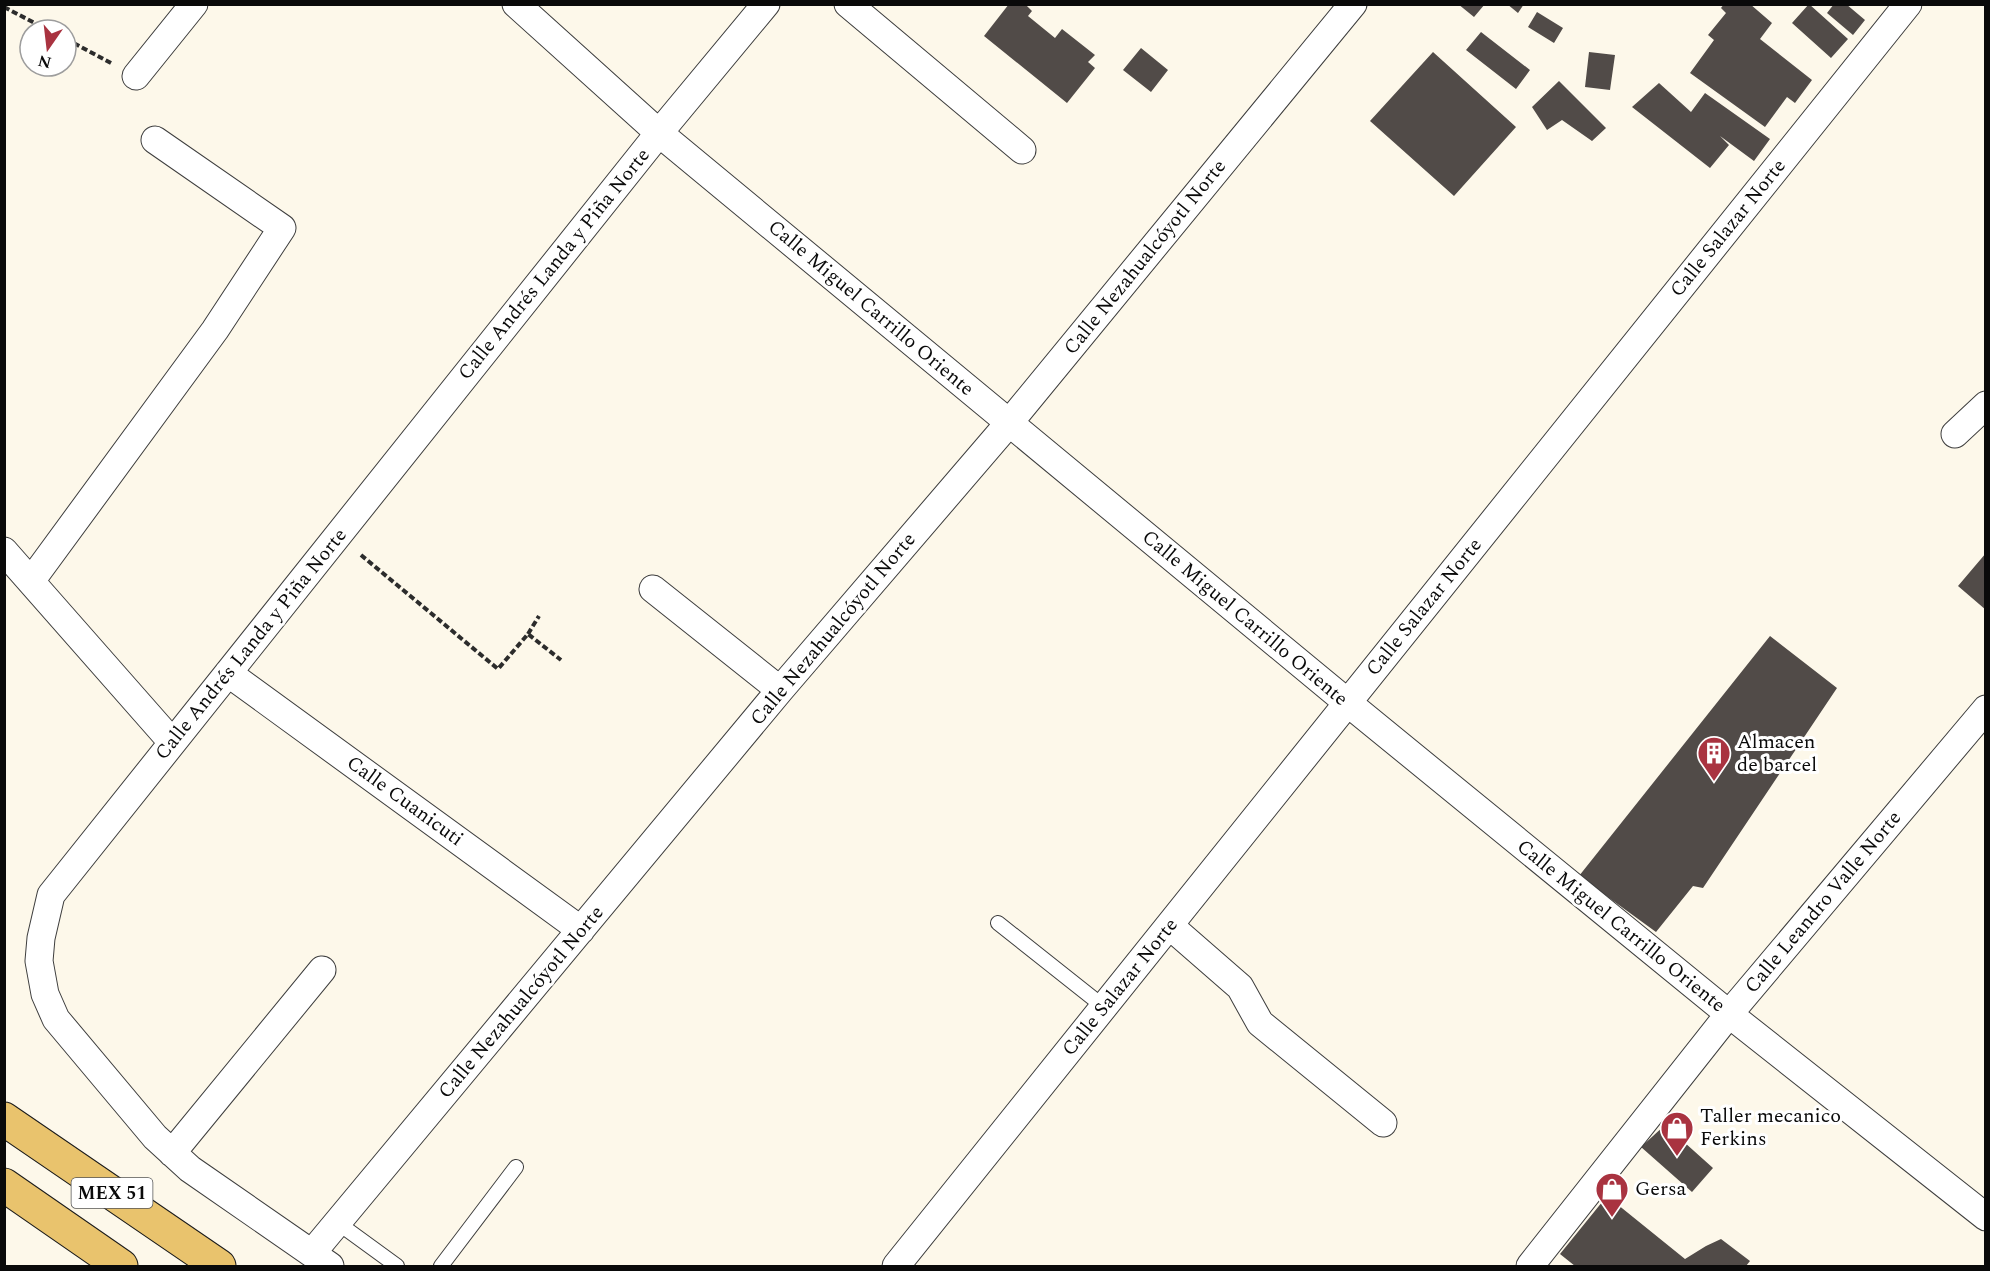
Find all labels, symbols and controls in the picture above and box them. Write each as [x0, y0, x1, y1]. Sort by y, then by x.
north arrow [18, 18, 78, 78]
text: N [35, 48, 54, 75]
street label: Calle Andrés Landa y Piña Norte [451, 141, 657, 387]
street label: Calle Salazar Norte [1663, 152, 1793, 304]
street label: Calle Nezahualcóyotl Norte [1056, 153, 1234, 361]
street label: Calle Miguel Carrillo Oriente [761, 213, 981, 403]
street label: Calle Andrés Landa y Piña Norte [148, 521, 354, 767]
street label: Calle Miguel Carrillo Oriente [1135, 523, 1355, 713]
street label: Calle Nezahualcóyotl Norte [743, 526, 923, 732]
street label: Calle Salazar Norte [1359, 531, 1489, 683]
place label: Almacen de barcel [1737, 727, 1817, 780]
building icon: Almacen de barcel [1696, 735, 1732, 782]
street label: Calle Cuanicuti [340, 748, 470, 854]
street label: Calle Leandro Valle Norte [1737, 804, 1909, 1000]
street label: Calle Miguel Carrillo Oriente [1510, 832, 1732, 1020]
street label: Calle Nezahualcóyotl Norte [431, 899, 611, 1105]
street label: Calle Salazar Norte [1055, 911, 1185, 1063]
place label: Taller mecanico Ferkins [1700, 1101, 1841, 1154]
shop icon: Taller mecanico Ferkins [1659, 1110, 1695, 1157]
shop icon: Gersa [1594, 1171, 1630, 1218]
place label: Gersa [1635, 1174, 1687, 1204]
road number: MEX 51 [72, 1178, 152, 1208]

